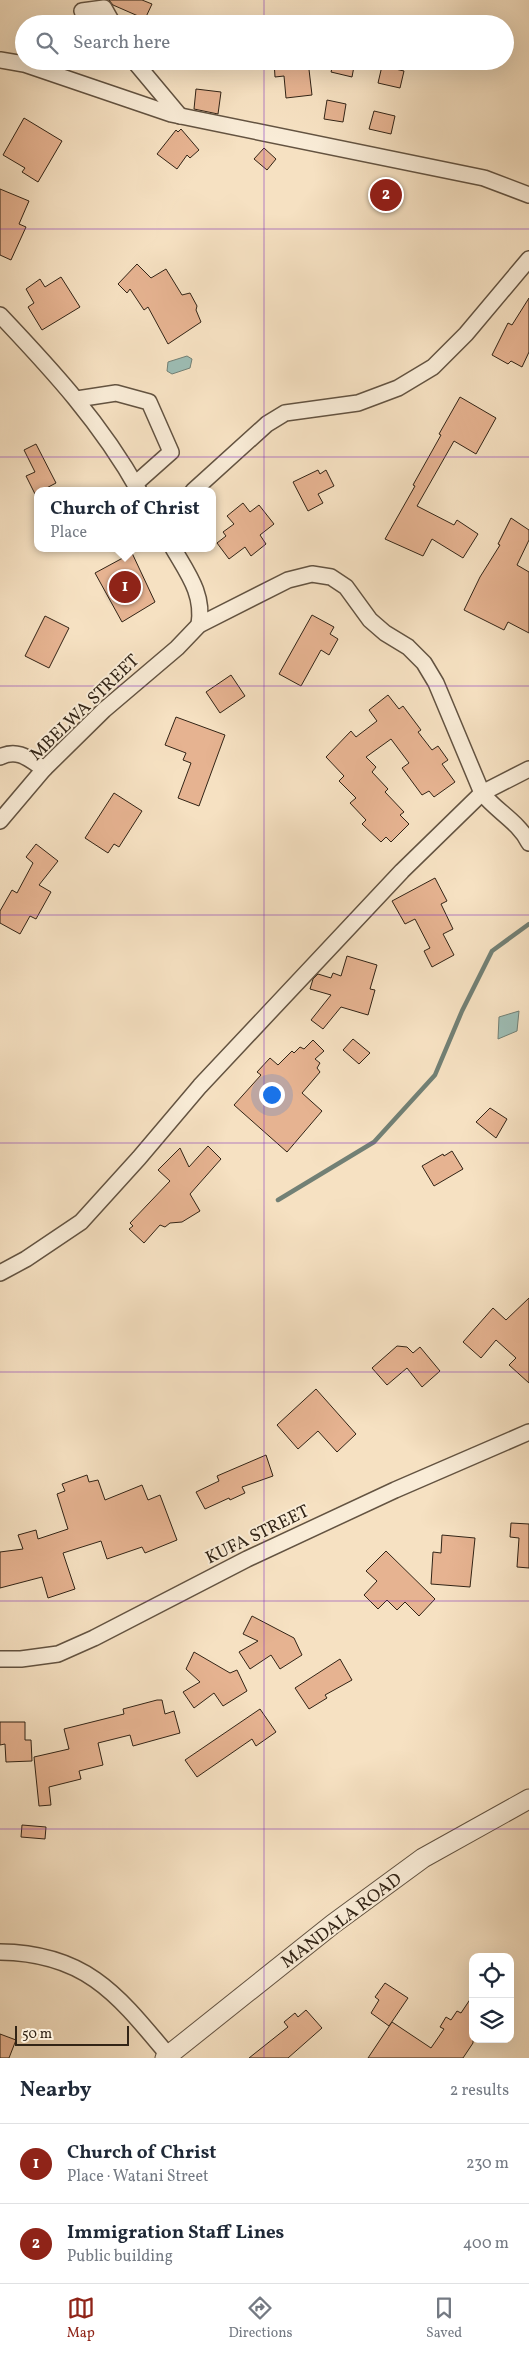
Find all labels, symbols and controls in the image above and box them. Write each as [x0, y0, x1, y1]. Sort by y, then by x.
search box [15, 15, 514, 70]
icon: search [33, 29, 61, 57]
text: Search here [73, 30, 170, 56]
pin: 2 [370, 176, 402, 214]
popup [34, 487, 216, 552]
text: Church of Christ [50, 496, 200, 522]
text: Place [50, 522, 87, 544]
pin: 1 [109, 568, 141, 606]
street label: MBELWA STREET [25, 649, 146, 767]
your location [259, 1082, 285, 1108]
street label: KUFA STREET [202, 1499, 314, 1571]
street label: MANDALA ROAD [276, 1867, 408, 1975]
map controls [469, 1953, 514, 2043]
button: locate [469, 1953, 514, 1998]
button: layers [469, 1998, 514, 2043]
scale bar [15, 2023, 129, 2046]
text: 50 m [22, 2025, 52, 2044]
text: Nearby [20, 2076, 91, 2105]
text: 2 results [450, 2080, 509, 2102]
text: Church of Christ [67, 2140, 216, 2166]
text: 1 [33, 2153, 39, 2175]
text: 230 m [466, 2153, 509, 2175]
text: Place · Watani Street [67, 2166, 209, 2188]
text: Immigration Staff Lines [67, 2220, 284, 2246]
text: 2 [32, 2233, 40, 2255]
text: 400 m [463, 2233, 509, 2255]
text: Public building [67, 2246, 173, 2268]
tab: Map [67, 2294, 95, 2343]
tab: Directions [228, 2294, 293, 2343]
tab: Saved [426, 2294, 462, 2343]

